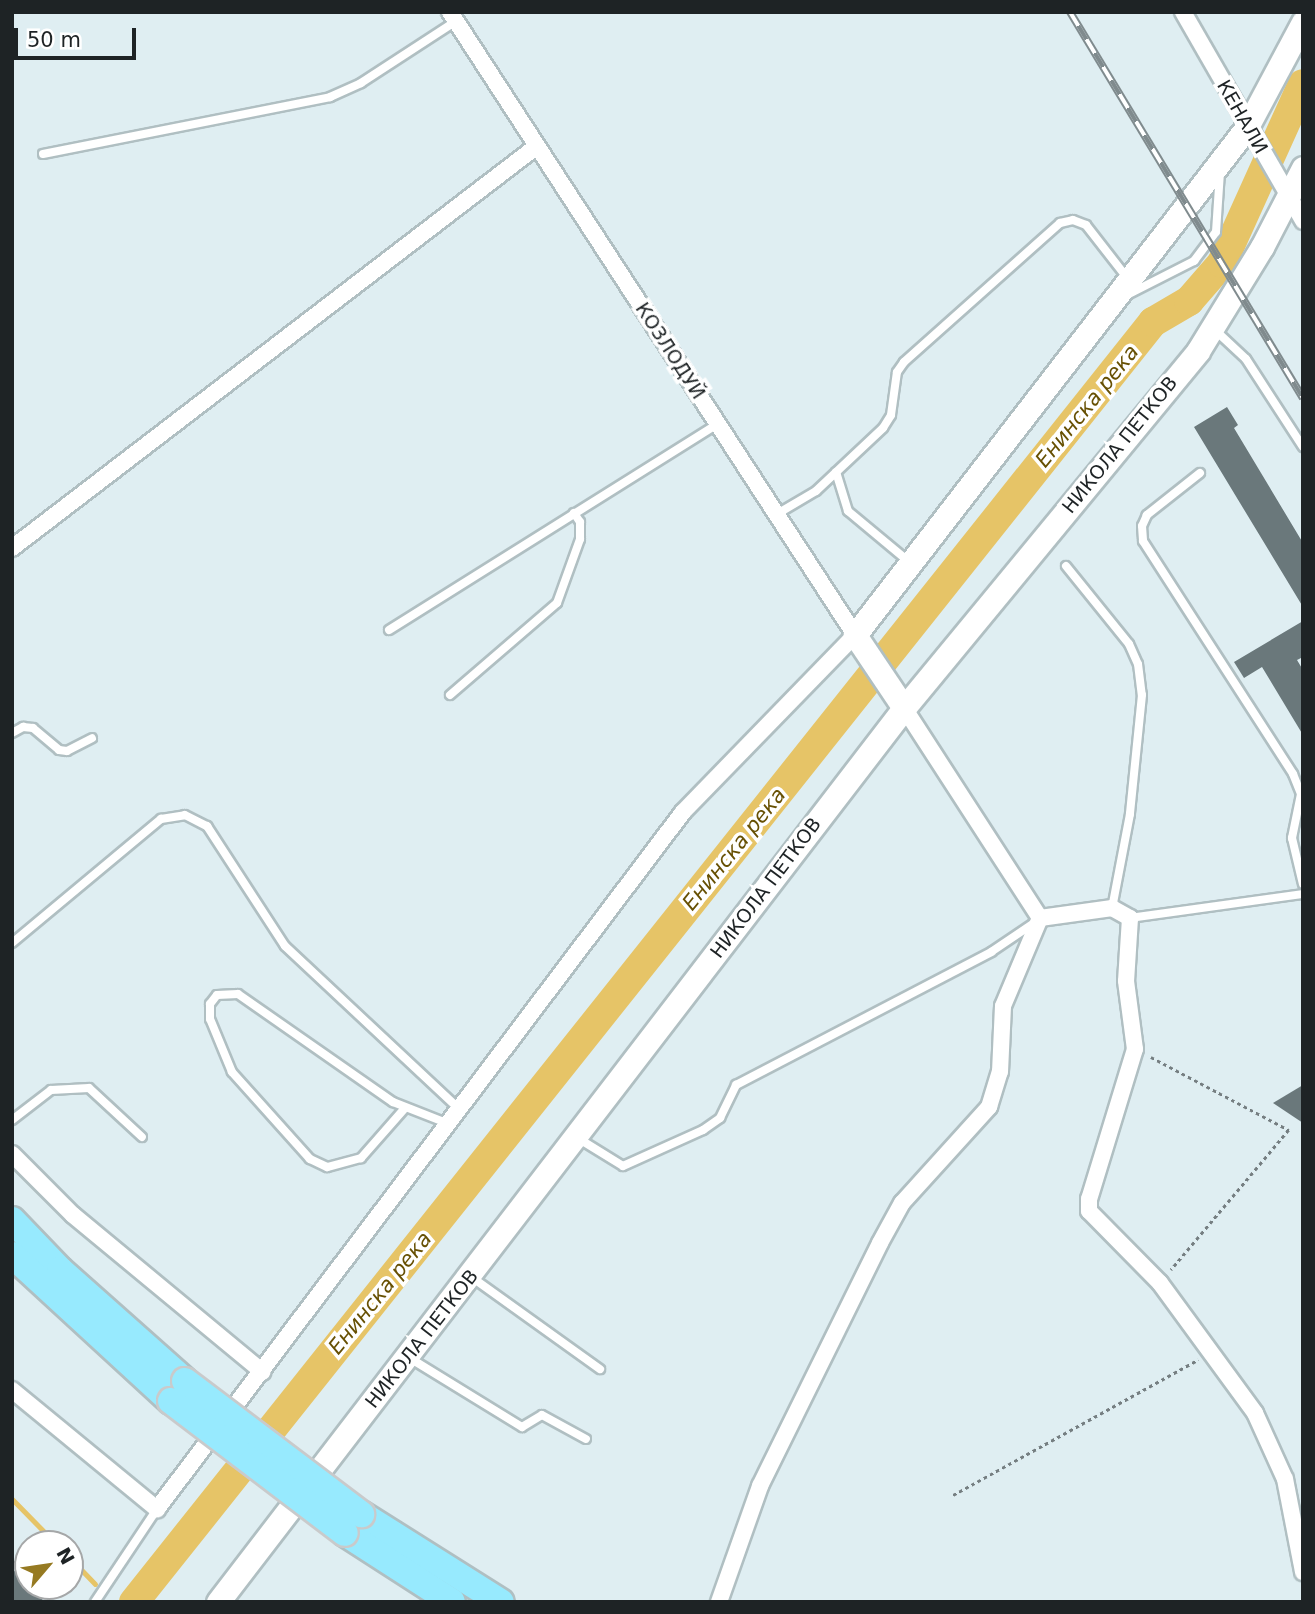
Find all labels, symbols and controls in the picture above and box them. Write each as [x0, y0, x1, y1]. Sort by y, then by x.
scale bar [18, 14, 140, 58]
text: 50 m [27, 28, 81, 52]
street label: КЕНАЛИ [1212, 76, 1272, 158]
street label: КОЗЛОДУЙ [630, 298, 710, 404]
water label: Енинска река [1030, 340, 1144, 472]
street label: НИКОЛА ПЕТКОВ [1058, 372, 1182, 518]
water label: Енинска река [677, 783, 791, 915]
street label: НИКОЛА ПЕТКОВ [706, 813, 826, 963]
water label: Енинска река [323, 1227, 437, 1359]
street label: НИКОЛА ПЕТКОВ [361, 1265, 483, 1413]
north arrow [14, 1530, 84, 1600]
text: N [52, 1543, 79, 1568]

